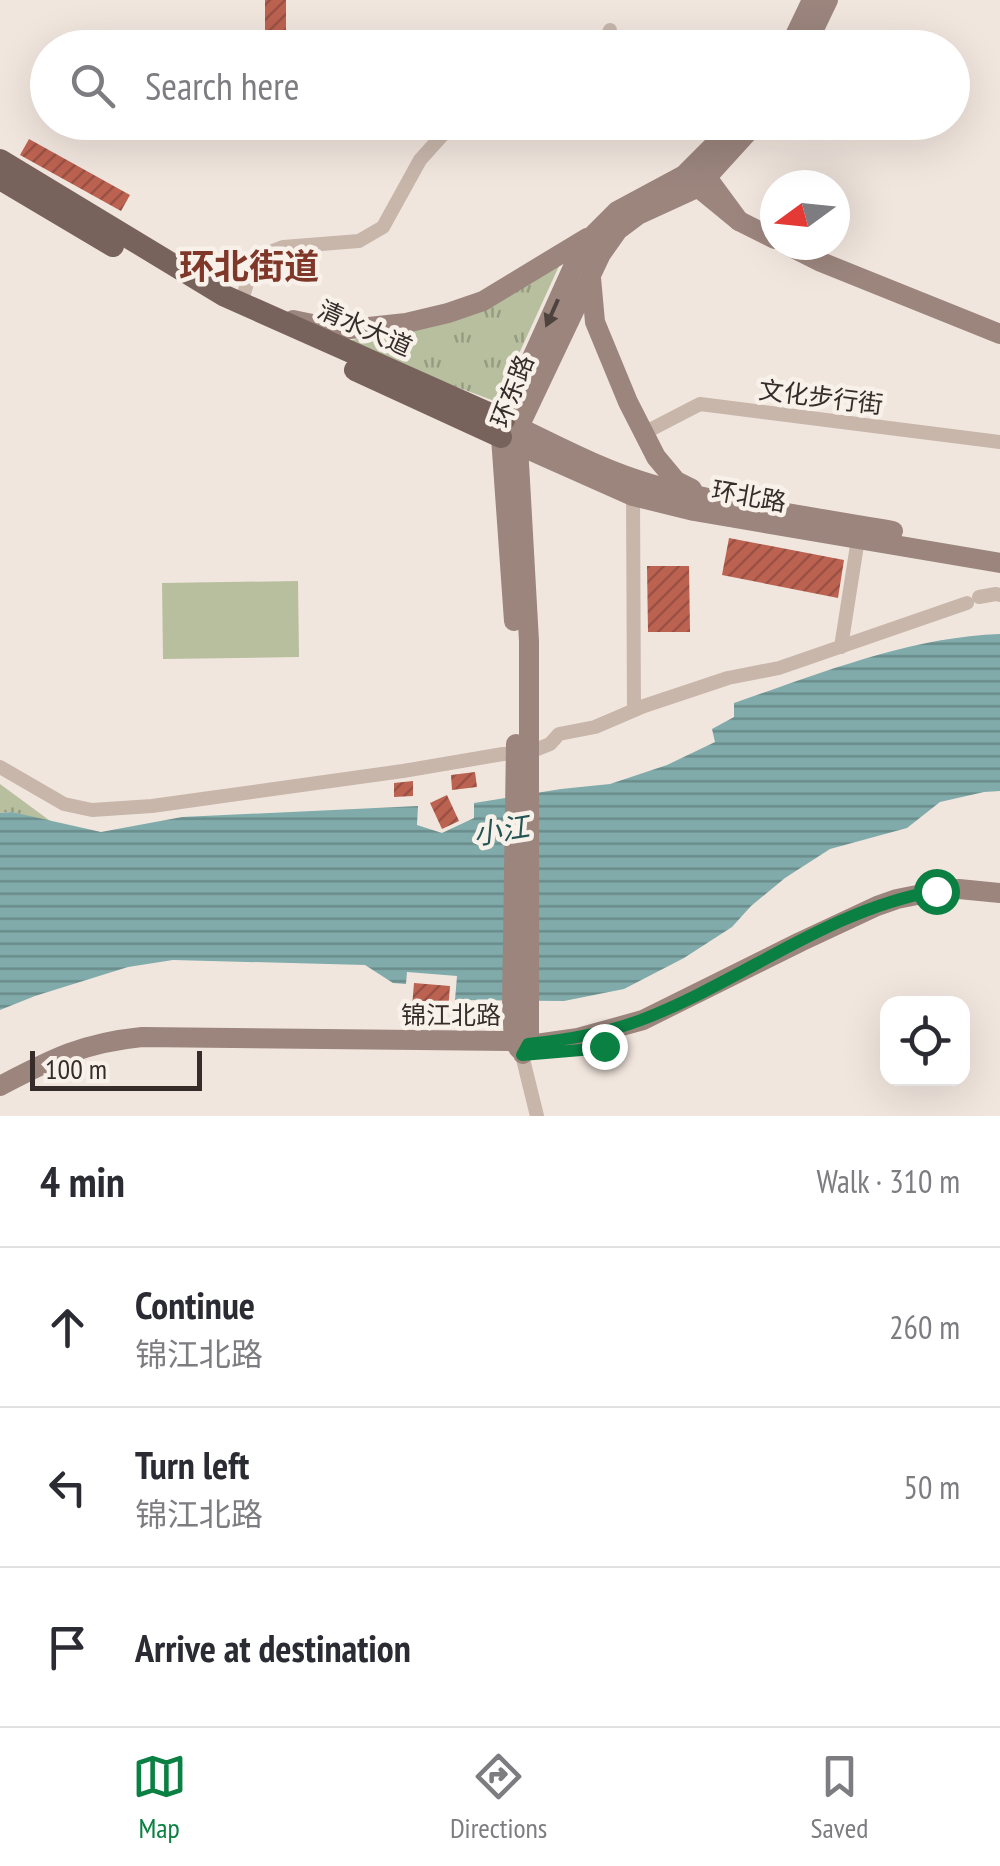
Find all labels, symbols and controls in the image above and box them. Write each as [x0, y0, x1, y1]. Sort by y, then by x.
search box [30, 30, 970, 140]
icon: search [65, 58, 120, 113]
text: Search here [145, 61, 299, 110]
north arrow [760, 170, 850, 260]
district label: 环北街道 [179, 243, 319, 289]
street label: 清水大道 [313, 293, 417, 363]
one-way arrow [544, 298, 560, 328]
street label: 环东路 [484, 350, 540, 432]
street label: 文化步行街 [757, 374, 885, 420]
street label: 环北路 [709, 474, 789, 518]
water label: 小江 [470, 807, 535, 853]
route start [914, 869, 960, 915]
map controls [880, 996, 970, 1086]
button: locate [880, 996, 970, 1086]
street label: 锦江北路 [401, 999, 501, 1031]
route end [582, 1024, 628, 1070]
scale bar [30, 1046, 202, 1090]
text: 100 m [45, 1050, 107, 1087]
text: 4 min [40, 1154, 125, 1209]
text: Walk · 310 m [816, 1160, 960, 1202]
text: Continue [135, 1280, 255, 1329]
icon: ahead [40, 1300, 95, 1355]
text: 260 m [889, 1306, 960, 1348]
text: 锦江北路 [135, 1333, 263, 1375]
text: Turn left [135, 1440, 249, 1489]
icon: left [40, 1460, 95, 1515]
text: 50 m [904, 1466, 960, 1508]
text: 锦江北路 [135, 1493, 263, 1535]
icon: arrive [40, 1620, 95, 1675]
text: Arrive at destination [135, 1623, 411, 1672]
tab: Map [132, 1749, 187, 1846]
tab: Directions [450, 1749, 547, 1846]
tab: Saved [811, 1749, 868, 1846]

